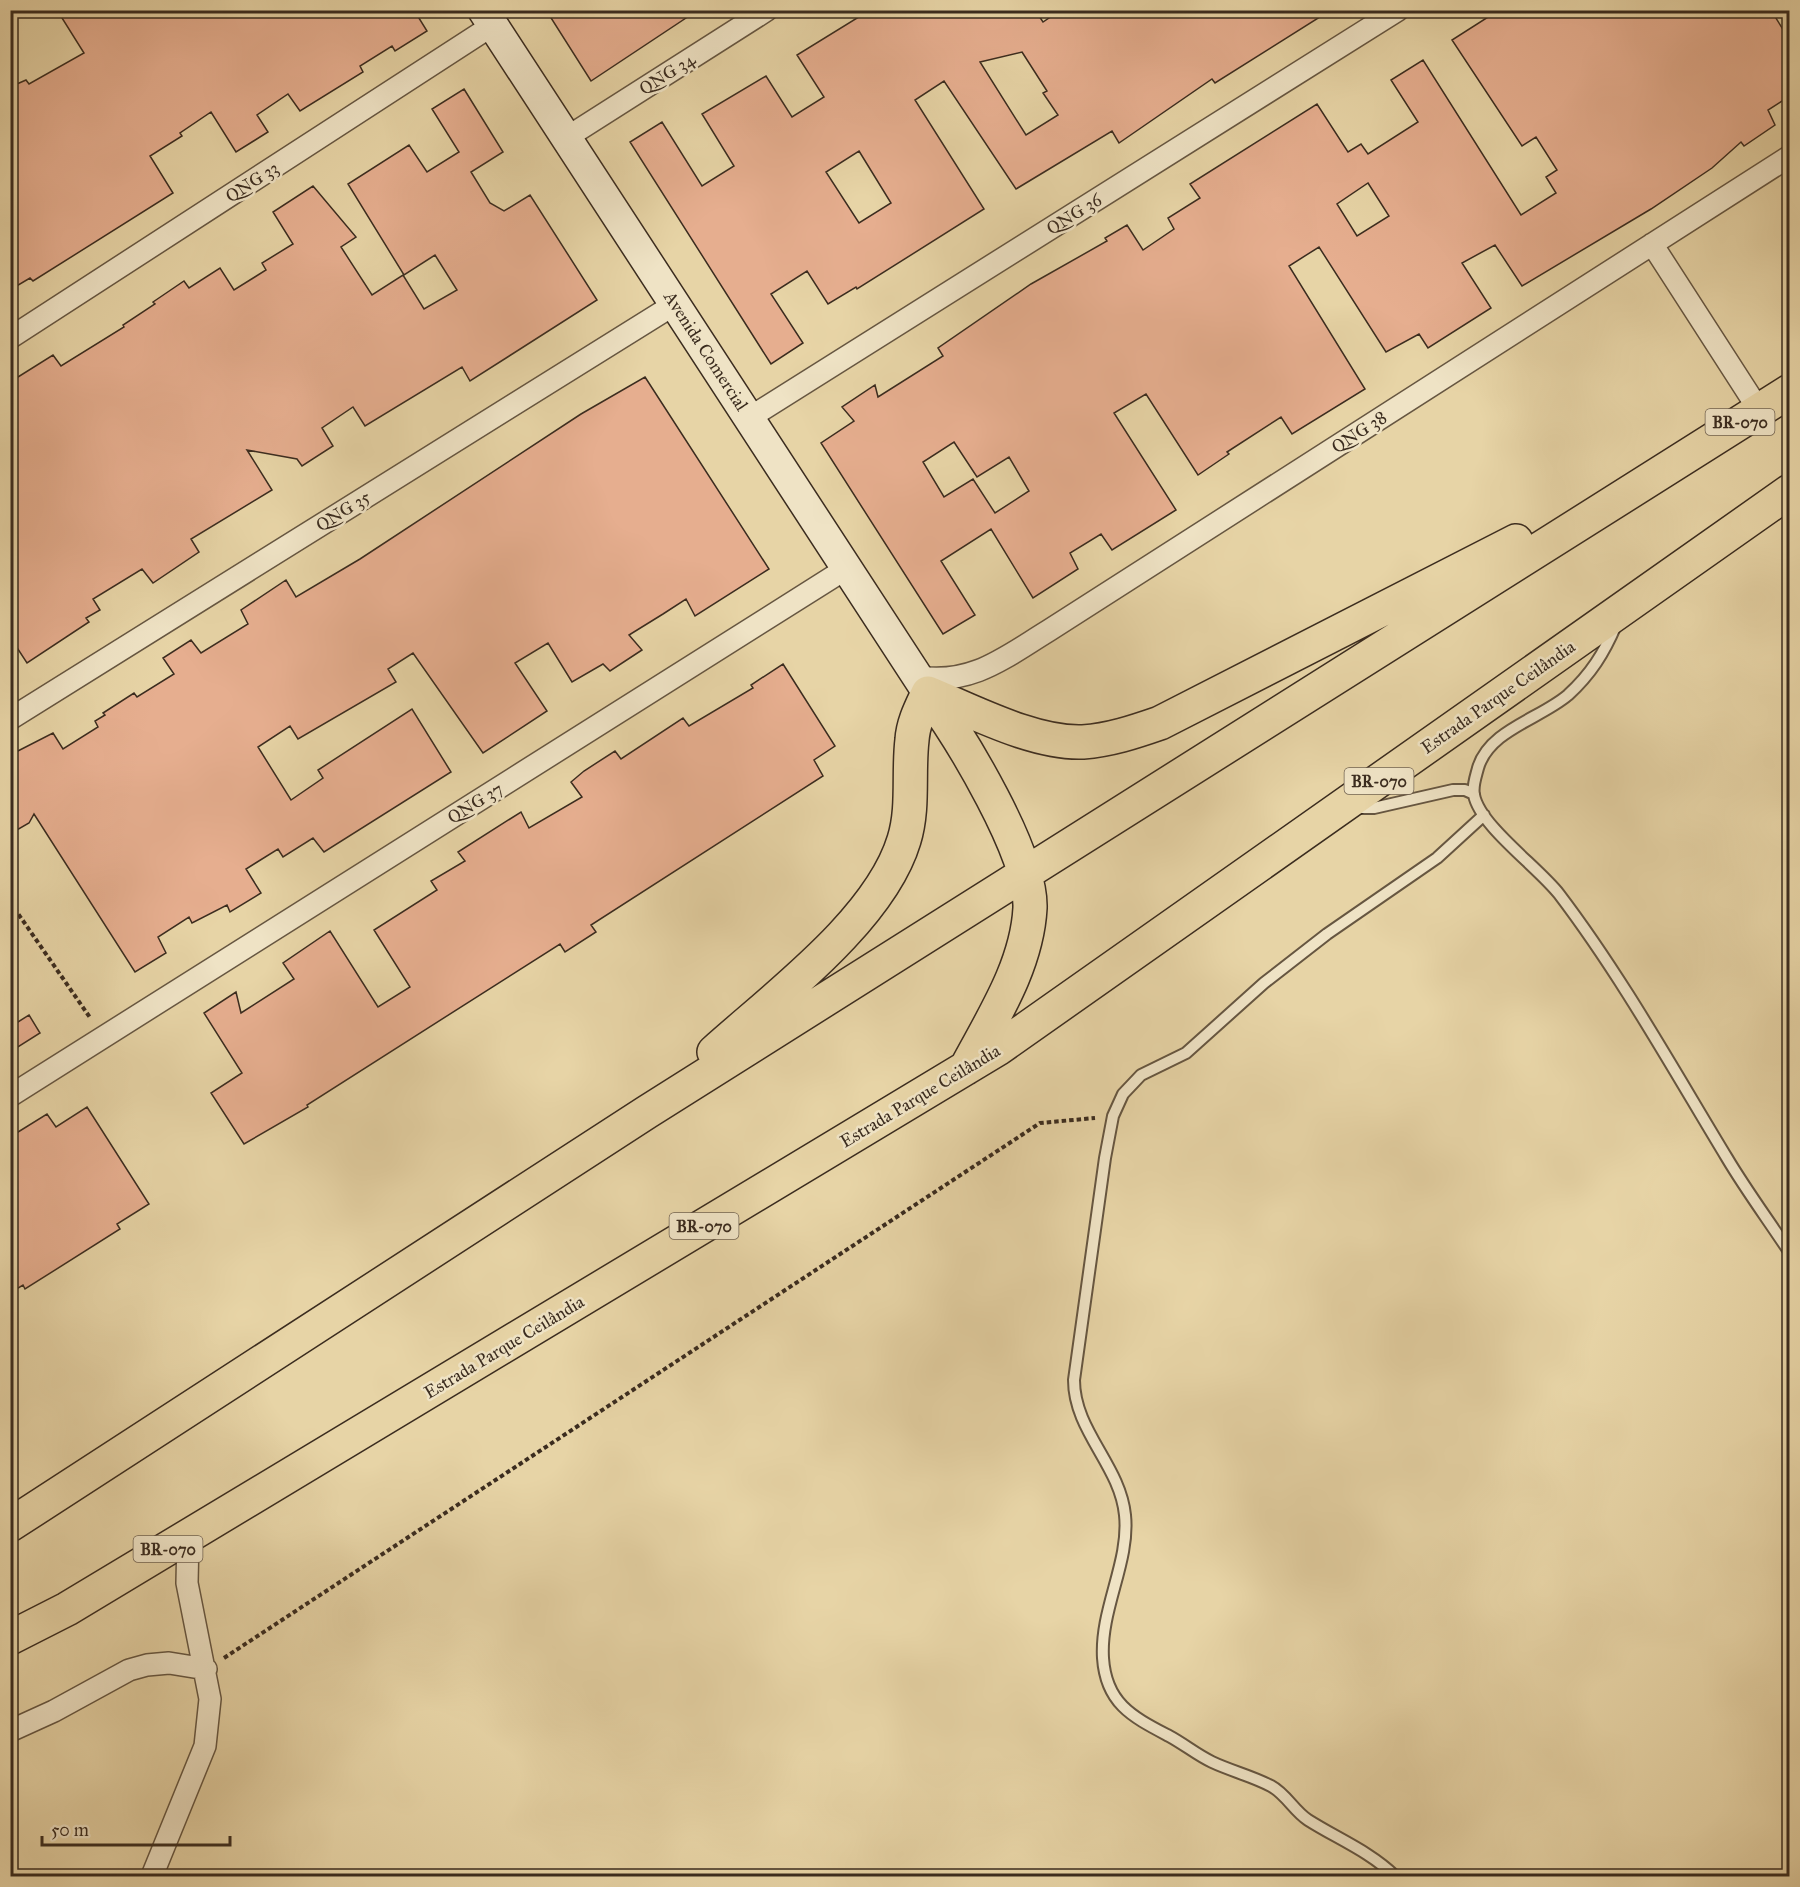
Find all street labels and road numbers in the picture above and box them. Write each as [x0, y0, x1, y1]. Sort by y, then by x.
street label: QNG 34 [635, 48, 700, 100]
street label: QNG 33 [221, 157, 283, 207]
street label: QNG 36 [1042, 188, 1106, 240]
street label: Avenida Comercial [659, 286, 753, 415]
street label: QNG 38 [1327, 406, 1391, 458]
road number: BR-070 [1706, 409, 1774, 435]
street label: QNG 35 [312, 485, 375, 536]
street label: Estrada Parque Ceilândia [1417, 635, 1580, 759]
road number: BR-070 [1344, 768, 1414, 794]
street label: QNG 37 [443, 777, 507, 829]
street label: Estrada Parque Ceilândia [836, 1039, 1005, 1153]
road number: BR-070 [670, 1213, 738, 1239]
street label: Estrada Parque Ceilândia [420, 1290, 589, 1404]
road number: BR-070 [134, 1536, 202, 1562]

